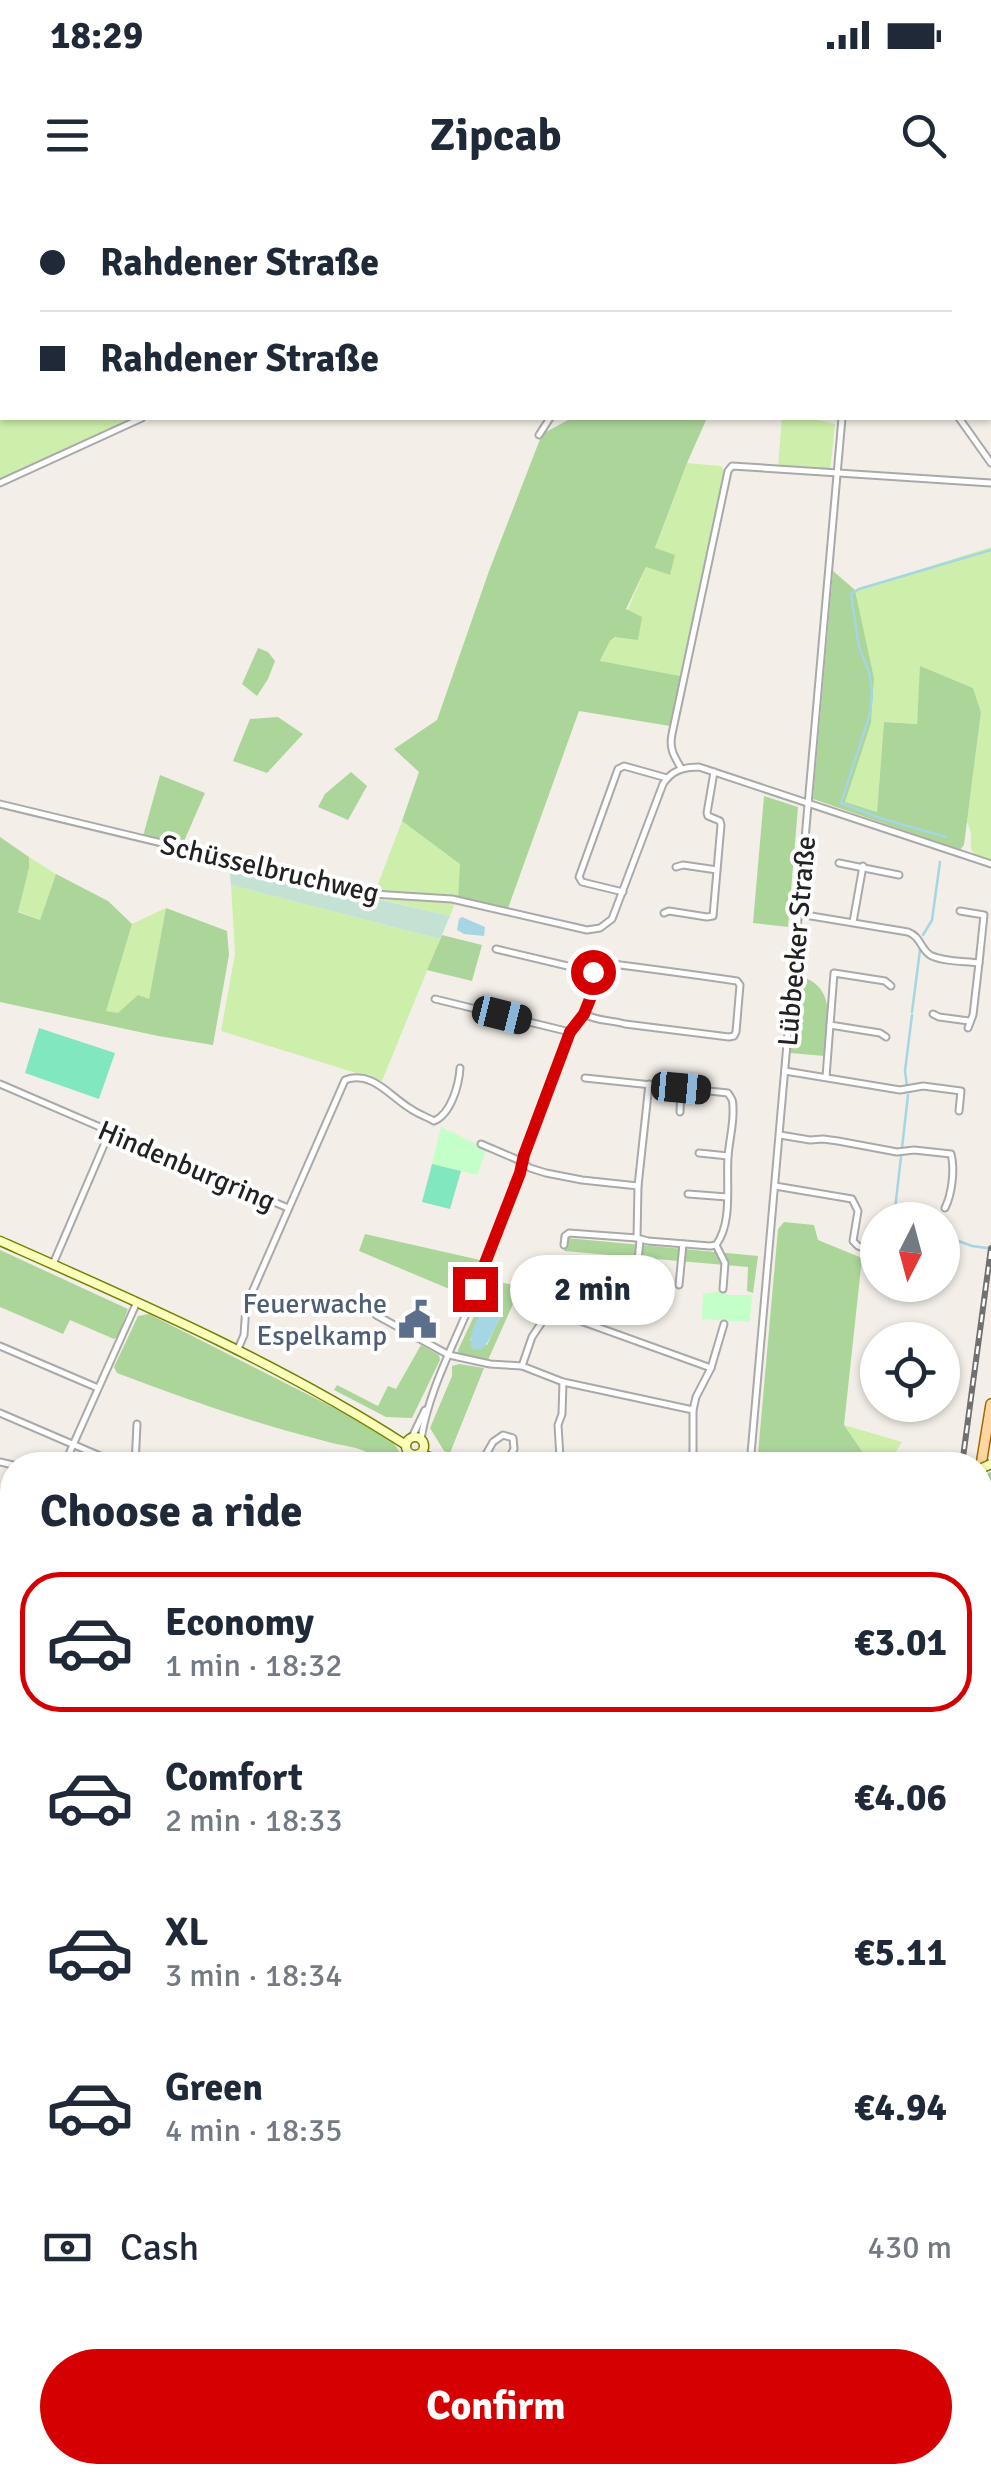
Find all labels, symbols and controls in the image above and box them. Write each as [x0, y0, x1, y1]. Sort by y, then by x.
text: 18:29 [50, 12, 143, 59]
icon: menu [40, 108, 95, 163]
text: Zipcab [429, 108, 562, 163]
icon: search [896, 108, 951, 163]
text: Rahdener Straße [100, 239, 379, 286]
text: Rahdener Straße [100, 335, 379, 382]
street label: Schüsselbruchweg [157, 827, 382, 911]
street label: Lübbecker Straße [771, 834, 823, 1048]
route start [571, 950, 616, 995]
car [469, 993, 535, 1037]
car [650, 1070, 712, 1106]
street label: Hindenburgring [93, 1113, 280, 1219]
north arrow [860, 1202, 960, 1302]
map controls [860, 1202, 960, 1422]
callout: 2 min [510, 1254, 675, 1324]
route end [453, 1267, 498, 1312]
text: 2 min [554, 1270, 631, 1309]
place label: Feuerwache Espelkamp [243, 1287, 387, 1353]
public building icon: Feuerwache Espelkamp [396, 1298, 438, 1340]
button: locate [860, 1322, 960, 1422]
text: Choose a ride [40, 1484, 303, 1539]
icon: car [45, 1597, 135, 1687]
text: Economy [165, 1599, 314, 1646]
text: €3.01 [854, 1619, 947, 1666]
text: 1 min · 18:32 [165, 1646, 343, 1685]
icon: car [45, 1752, 135, 1842]
text: Comfort [165, 1754, 303, 1801]
text: €4.06 [854, 1774, 947, 1821]
text: 2 min · 18:33 [165, 1801, 343, 1840]
icon: car [45, 1907, 135, 1997]
text: XL [165, 1909, 208, 1956]
text: €5.11 [854, 1929, 947, 1976]
text: 3 min · 18:34 [165, 1956, 343, 1995]
icon: car [45, 2062, 135, 2152]
text: Green [165, 2064, 263, 2111]
text: €4.94 [854, 2084, 947, 2131]
text: 4 min · 18:35 [165, 2111, 343, 2150]
icon: cash [40, 2220, 95, 2275]
text: Cash [120, 2224, 199, 2271]
text: 430 m [868, 2228, 952, 2267]
button: Confirm [40, 2349, 952, 2464]

